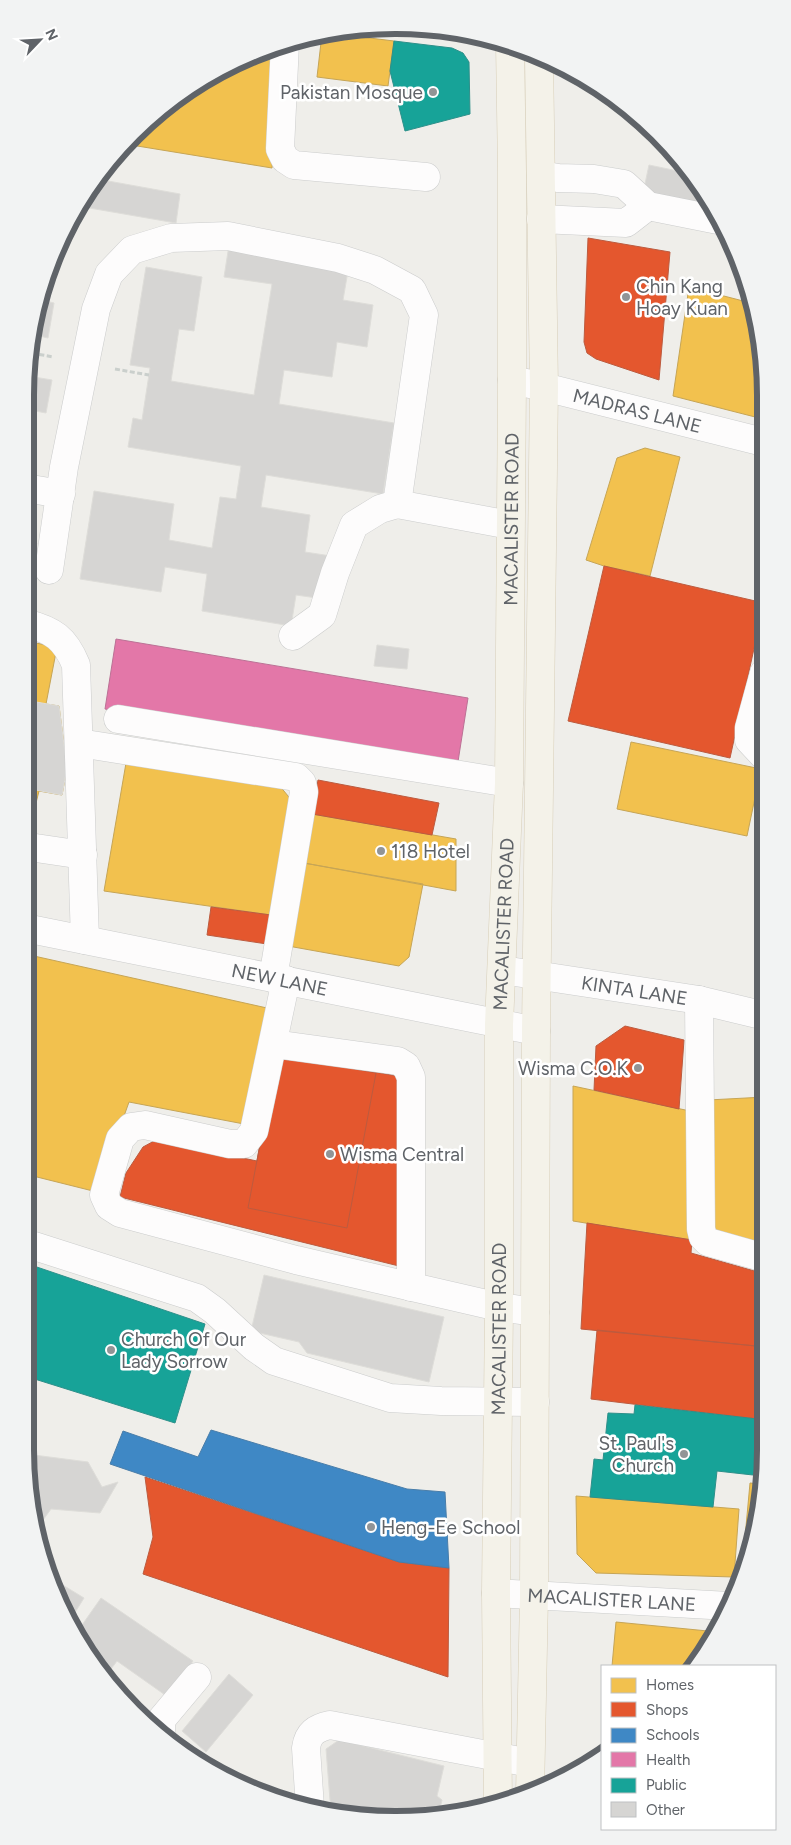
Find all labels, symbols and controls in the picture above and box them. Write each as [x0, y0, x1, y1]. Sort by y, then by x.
north arrow [15, 15, 65, 65]
text: N [41, 26, 61, 43]
place label: Pakistan Mosque [280, 81, 423, 104]
marker: Pakistan Mosque [427, 86, 439, 98]
place label: Chin Kang Hoay Kuan [636, 275, 728, 320]
marker: Chin Kang Hoay Kuan [620, 291, 632, 303]
street label: MADRAS LANE [570, 384, 704, 438]
street label: MACALISTER ROAD [499, 433, 524, 606]
street label: MACALISTER ROAD [489, 837, 519, 1011]
place label: 118 Hotel [391, 840, 470, 863]
marker: 118 Hotel [375, 845, 387, 857]
street label: NEW LANE [230, 959, 330, 1001]
street label: KINTA LANE [580, 971, 689, 1010]
place label: Wisma C.O.K [518, 1057, 628, 1080]
marker: Wisma C.O.K [632, 1062, 644, 1074]
place label: Wisma Central [340, 1143, 464, 1166]
marker: Wisma Central [324, 1148, 336, 1160]
street label: MACALISTER ROAD [487, 1243, 511, 1416]
place label: Church Of Our Lady Sorrow [121, 1328, 247, 1373]
marker: Church Of Our Lady Sorrow [105, 1344, 117, 1356]
place label: St. Paul's Church [599, 1432, 674, 1477]
marker: St. Paul's Church [678, 1448, 690, 1460]
place label: Heng-Ee School [381, 1516, 520, 1539]
marker: Heng-Ee School [365, 1521, 377, 1533]
street label: MACALISTER LANE [527, 1584, 697, 1616]
legend [601, 1665, 776, 1830]
text: Homes [646, 1676, 694, 1694]
text: Shops [646, 1701, 688, 1719]
text: Schools [646, 1726, 699, 1744]
text: Health [646, 1751, 690, 1769]
text: Public [646, 1776, 687, 1794]
text: Other [646, 1801, 685, 1819]

